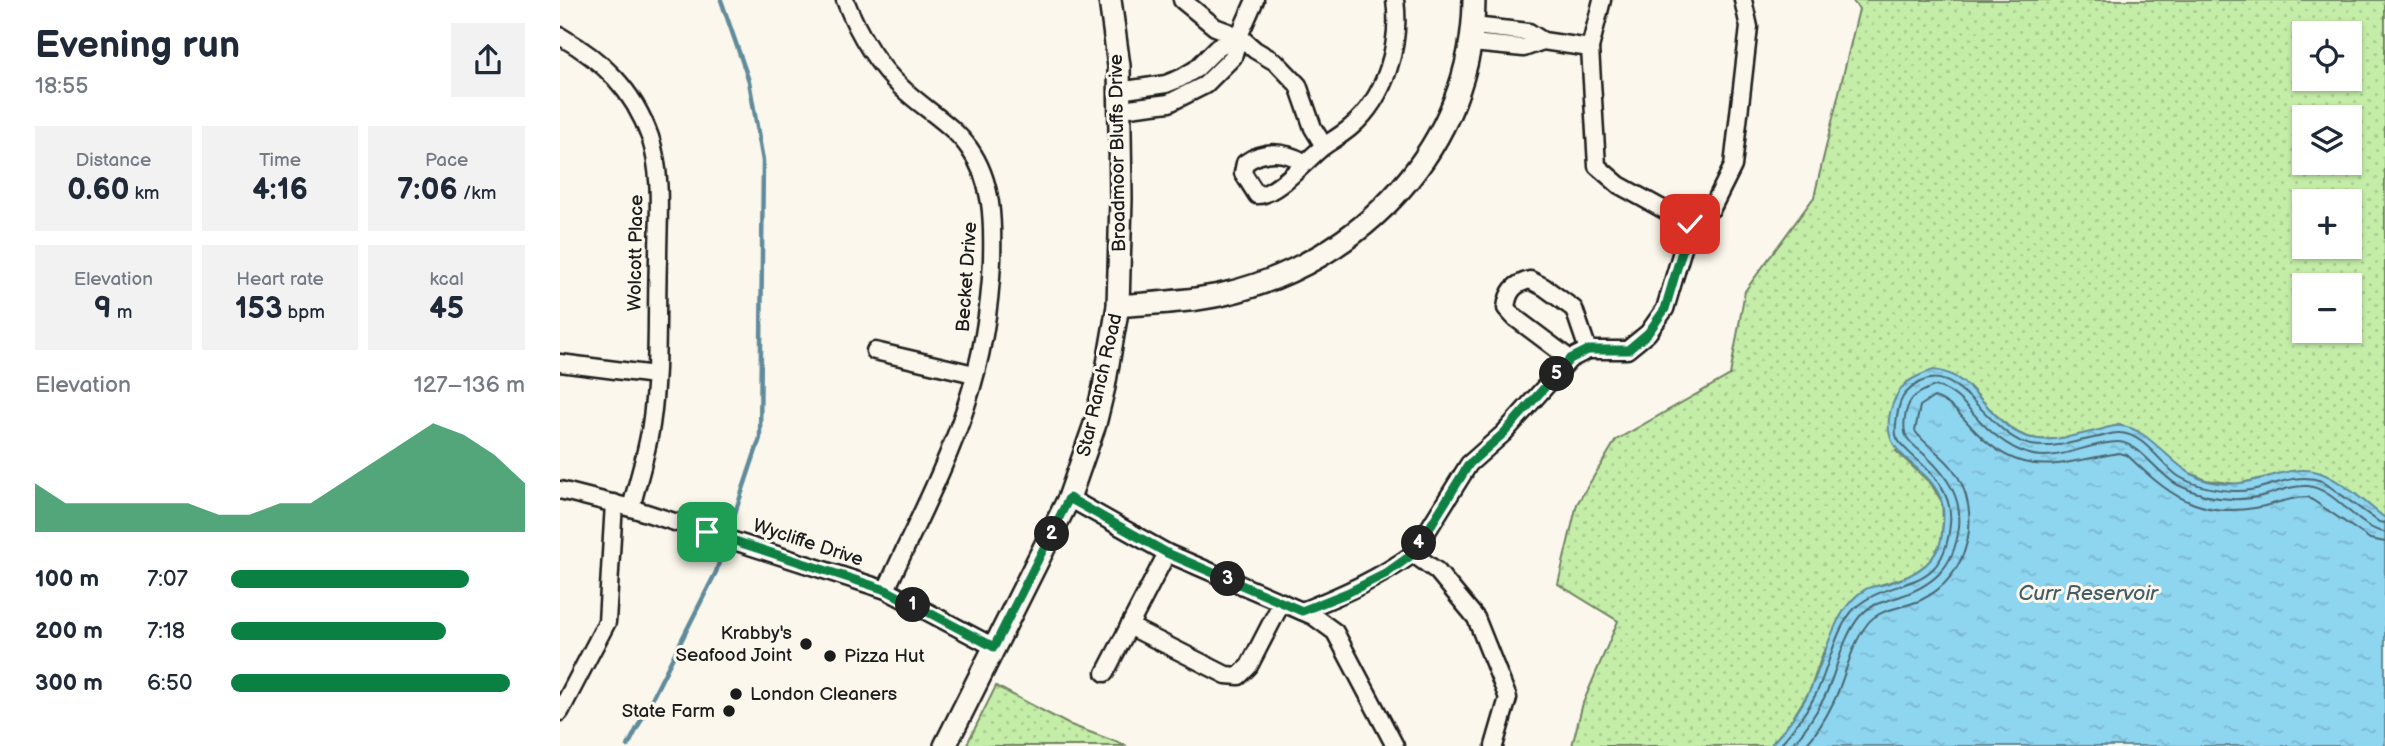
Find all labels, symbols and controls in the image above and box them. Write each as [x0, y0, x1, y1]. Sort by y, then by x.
map controls [2292, 21, 2362, 343]
button: locate [2292, 21, 2362, 91]
text: Evening run [35, 23, 240, 68]
button: share [451, 23, 525, 97]
street label: Broadmoor Bluffs Drive [1105, 54, 1131, 252]
text: 18:55 [35, 72, 88, 100]
button: layers [2292, 105, 2362, 175]
text: Distance [75, 149, 151, 172]
text: Time [259, 149, 301, 172]
text: Pace [425, 149, 468, 172]
text: 0.60 [67, 172, 129, 208]
text: 4:16 [252, 172, 308, 208]
text: 7:06 [397, 172, 458, 208]
text: km [129, 182, 159, 205]
text: /km [458, 182, 496, 205]
button: + [2292, 189, 2362, 259]
street label: Wolcott Place [623, 194, 649, 312]
pin [1660, 194, 1720, 254]
icon: check [1671, 205, 1709, 243]
street label: Becket Drive [952, 221, 982, 333]
text: Elevation [74, 268, 153, 291]
text: Heart rate [236, 268, 324, 291]
text: kcal [430, 268, 464, 291]
button: − [2292, 273, 2362, 343]
text: 9 [94, 291, 112, 327]
text: 153 [235, 291, 282, 327]
text: 45 [429, 291, 464, 327]
text: m [112, 301, 133, 324]
text: bpm [282, 301, 325, 324]
street label: Star Ranch Road [1072, 311, 1128, 459]
pin: 5 [1539, 356, 1574, 392]
text: 5 [1551, 362, 1562, 385]
text: Elevation [35, 371, 131, 399]
text: 127–136 m [414, 371, 525, 399]
pin [677, 502, 737, 562]
icon: arrive [688, 513, 726, 551]
street label: Wycliffe Drive [750, 514, 866, 572]
pin: 2 [1035, 516, 1070, 552]
text: 2 [1046, 522, 1057, 545]
pin: 4 [1402, 526, 1436, 560]
text: 4 [1413, 531, 1424, 554]
pin: 3 [1210, 562, 1246, 596]
text: 100 m [35, 565, 99, 593]
text: 7:07 [147, 565, 188, 593]
text: 3 [1222, 567, 1233, 590]
water label: Curr Reservoir [2018, 581, 2159, 606]
pin: 1 [896, 588, 930, 622]
text: 1 [909, 593, 917, 616]
text: 200 m [35, 617, 103, 645]
text: 7:18 [147, 617, 185, 645]
place label: Krabby's Seafood Joint [675, 622, 792, 667]
marker: Krabby's Seafood Joint [798, 636, 814, 652]
place label: Pizza Hut [844, 645, 925, 668]
marker: Pizza Hut [822, 648, 838, 664]
text: 300 m [35, 669, 103, 697]
text: 6:50 [147, 669, 192, 697]
place label: London Cleaners [750, 683, 897, 706]
marker: London Cleaners [728, 686, 744, 702]
place label: State Farm [622, 700, 715, 723]
marker: State Farm [721, 703, 737, 719]

